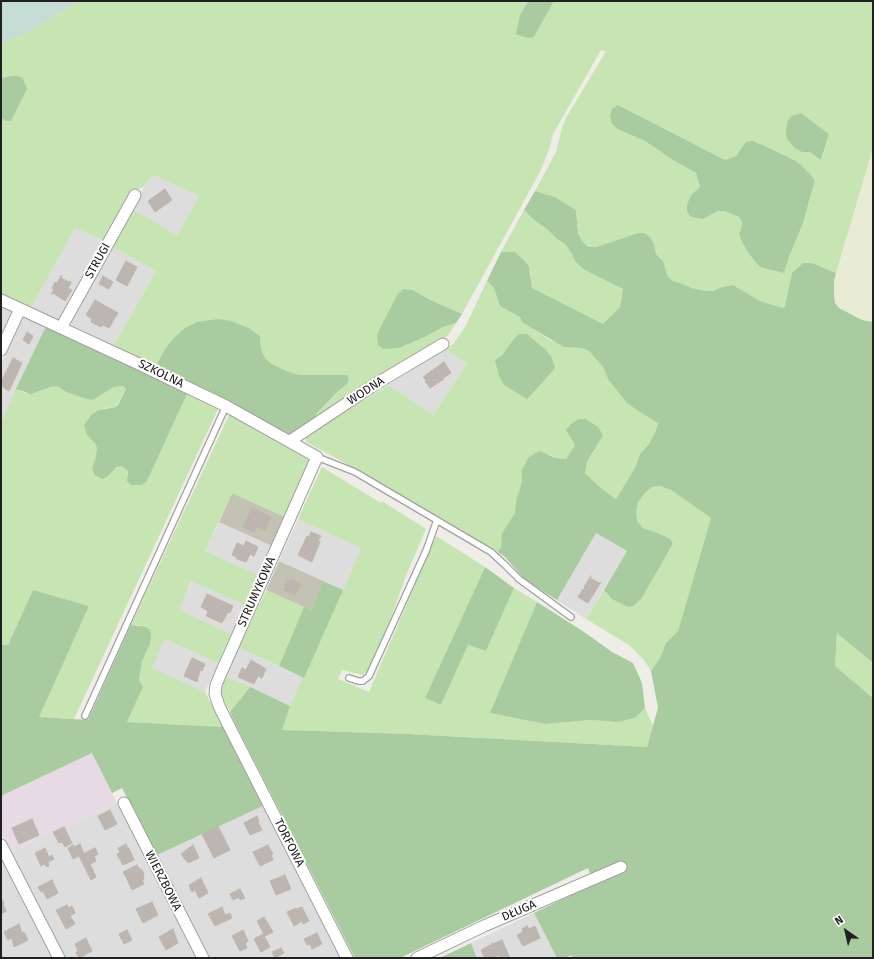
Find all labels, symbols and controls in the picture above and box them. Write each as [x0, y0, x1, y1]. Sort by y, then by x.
street label: STRUGI [82, 241, 114, 281]
street label: SZKOLNA [136, 357, 186, 391]
street label: WODNA [345, 374, 387, 408]
street label: STRUMYKOWA [235, 555, 279, 629]
street label: TORFOWA [271, 817, 307, 869]
street label: WIERZBOWA [142, 848, 184, 914]
street label: DŁUGA [500, 897, 538, 925]
north arrow [826, 911, 866, 951]
text: N [832, 913, 846, 928]

